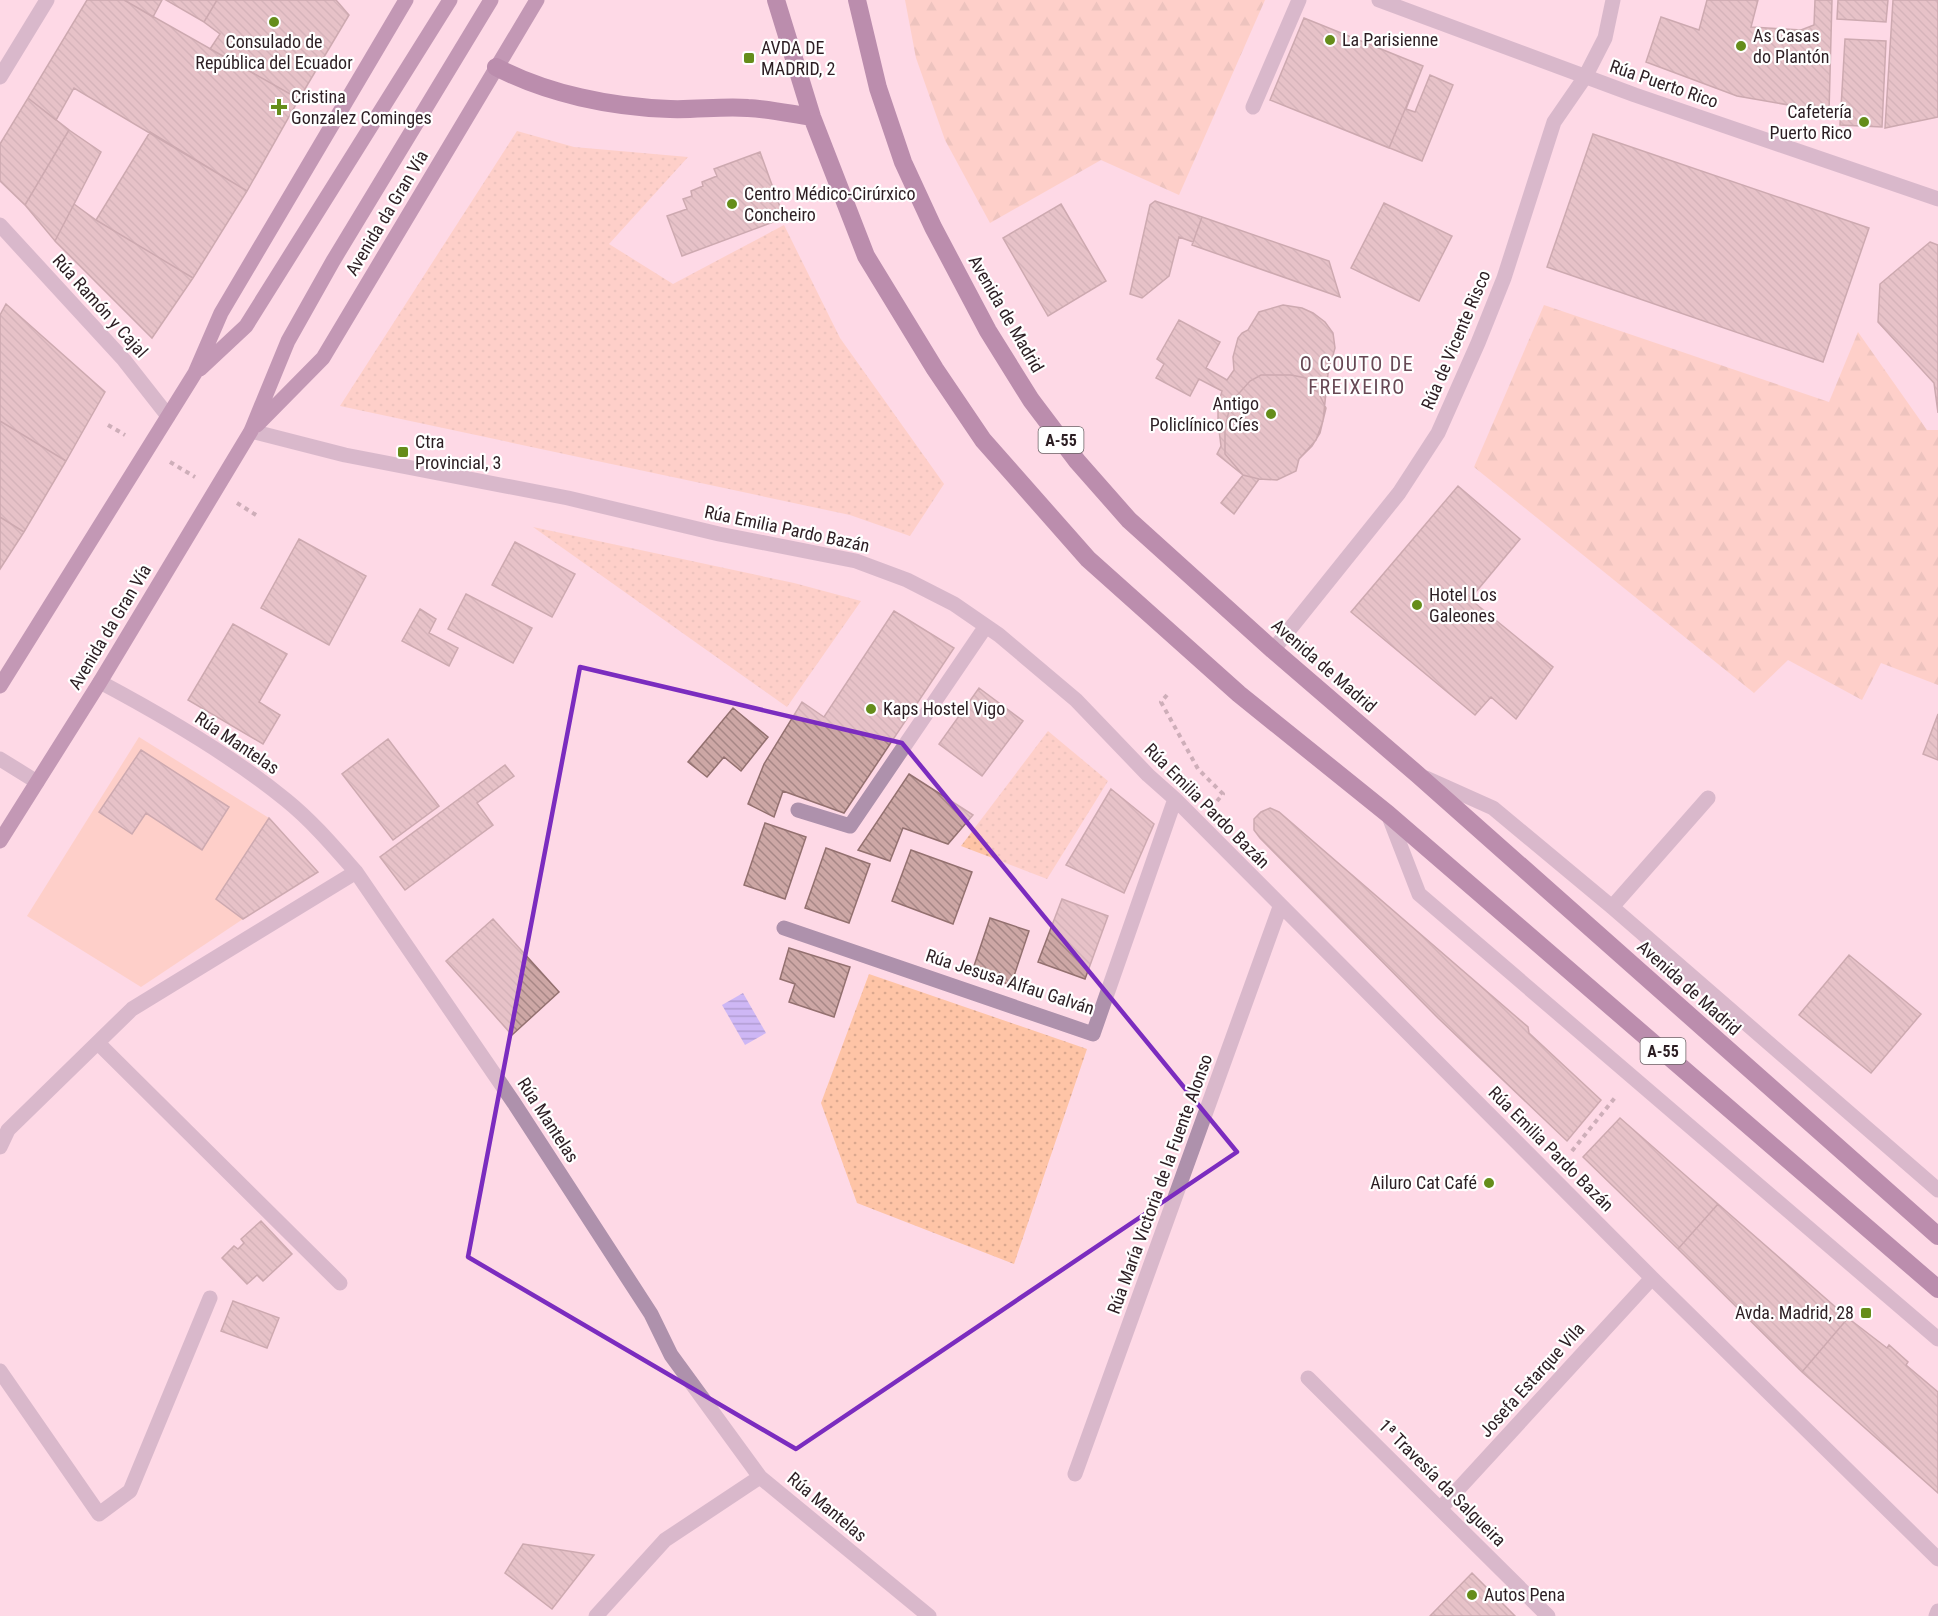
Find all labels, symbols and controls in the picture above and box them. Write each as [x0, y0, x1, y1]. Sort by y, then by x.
marker: Consulado de República del Ecuador [267, 15, 281, 29]
place label: As Casas do Plantón [1753, 25, 1829, 67]
place label: La Parisienne [1342, 29, 1438, 50]
place label: Consulado de República del Ecuador [195, 31, 353, 73]
marker: La Parisienne [1323, 33, 1337, 47]
place label: AVDA DE MADRID, 2 [761, 37, 836, 79]
marker: As Casas do Plantón [1734, 39, 1748, 53]
marker: AVDA DE MADRID, 2 [742, 51, 756, 65]
street label: Rúa Puerto Rico [1607, 55, 1721, 112]
place label: Cristina Gonzalez Cominges [291, 86, 432, 128]
marker: Cristina Gonzalez Cominges [272, 100, 286, 114]
place label: Cafetería Puerto Rico [1770, 101, 1852, 143]
marker: Cafetería Puerto Rico [1857, 115, 1871, 129]
street label: Avenida da Gran Vía [341, 146, 432, 279]
place label: Centro Médico-Cirúrxico Concheiro [744, 183, 915, 225]
marker: Centro Médico-Cirúrxico Concheiro [725, 197, 739, 211]
street label: Rúa Ramón y Cajal [48, 250, 152, 362]
street label: Avenida de Madrid [964, 251, 1048, 376]
street label: Rúa de Vicente Risco [1417, 267, 1494, 413]
district label: O COUTO DE FREIXEIRO [1300, 352, 1414, 399]
place label: Antigo Policlínico Cíes [1150, 393, 1259, 435]
marker: Antigo Policlínico Cíes [1264, 407, 1278, 421]
road number: A-55 [1038, 427, 1084, 453]
place label: Ctra Provincial, 3 [415, 431, 502, 473]
marker: Ctra Provincial, 3 [396, 445, 410, 459]
street label: Rúa Emilia Pardo Bazán [703, 501, 872, 556]
street label: Avenida da Gran Vía [64, 560, 155, 693]
place label: Hotel Los Galeones [1429, 584, 1497, 626]
marker: Hotel Los Galeones [1410, 598, 1424, 612]
street label: Avenida de Madrid [1268, 615, 1381, 717]
place label: Kaps Hostel Vigo [883, 698, 1005, 719]
marker: Kaps Hostel Vigo [864, 702, 878, 716]
street label: Rúa Mantelas [191, 707, 283, 778]
street label: Rúa Emilia Pardo Bazán [1140, 739, 1274, 873]
street label: Avenida de Madrid [1633, 936, 1745, 1039]
street label: Rúa Jesusa Alfau Galván [923, 944, 1097, 1019]
road number: A-55 [1640, 1038, 1686, 1064]
street label: Rúa María Victoria de la Fuente Alonso [1103, 1051, 1216, 1317]
street label: Rúa Mantelas [513, 1073, 584, 1166]
street label: Rúa Emilia Pardo Bazán [1484, 1082, 1618, 1216]
place label: Ailuro Cat Café [1370, 1172, 1477, 1193]
marker: Ailuro Cat Café [1482, 1176, 1496, 1190]
place label: Avda. Madrid, 28 [1735, 1302, 1854, 1323]
marker: Avda. Madrid, 28 [1859, 1306, 1873, 1320]
street label: Josefa Estarque Vila [1475, 1318, 1588, 1441]
street label: 1ª Travesía da Salgueira [1374, 1415, 1510, 1551]
street label: Rúa Mantelas [784, 1468, 871, 1546]
place label: Autos Pena [1484, 1584, 1565, 1605]
marker: Autos Pena [1465, 1588, 1479, 1602]

